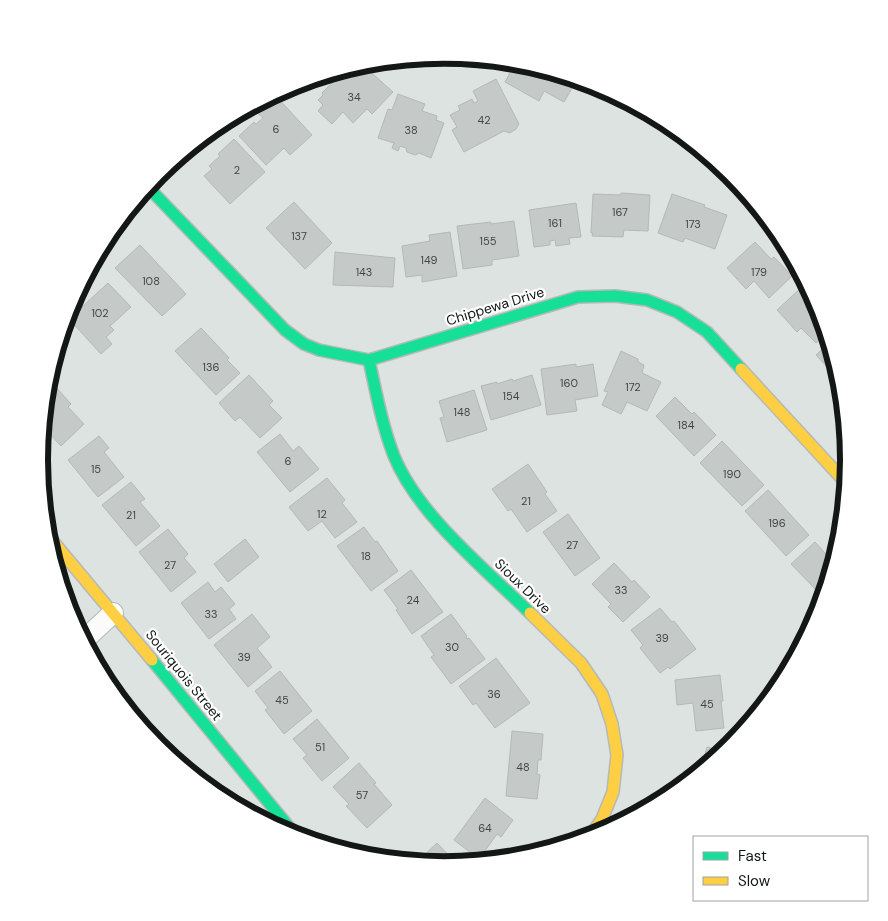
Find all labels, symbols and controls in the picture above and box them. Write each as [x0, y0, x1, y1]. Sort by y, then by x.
house number: 34 [347, 90, 361, 104]
house number: 42 [477, 113, 491, 127]
house number: 6 [273, 122, 280, 136]
house number: 38 [404, 123, 418, 137]
house number: 2 [234, 163, 240, 177]
house number: 167 [612, 205, 628, 219]
house number: 161 [548, 216, 562, 230]
house number: 173 [685, 217, 701, 231]
house number: 137 [291, 229, 307, 243]
house number: 155 [480, 234, 497, 248]
house number: 149 [420, 253, 438, 267]
house number: 143 [356, 265, 372, 279]
house number: 179 [751, 265, 767, 279]
house number: 108 [142, 274, 160, 288]
street label: Chippewa Drive [444, 283, 546, 329]
house number: 102 [91, 306, 109, 320]
house number: 136 [203, 360, 220, 374]
house number: 160 [560, 376, 578, 390]
house number: 172 [625, 380, 641, 394]
house number: 154 [503, 389, 520, 403]
house number: 148 [454, 405, 470, 419]
house number: 184 [678, 418, 695, 432]
house number: 6 [285, 454, 292, 468]
house number: 15 [91, 462, 101, 476]
house number: 190 [723, 467, 741, 481]
house number: 21 [521, 494, 531, 508]
house number: 12 [317, 507, 327, 521]
house number: 21 [126, 508, 136, 522]
house number: 196 [768, 516, 786, 530]
house number: 27 [566, 538, 578, 552]
house number: 18 [361, 549, 371, 563]
street label: Sioux Drive [491, 555, 555, 617]
house number: 27 [164, 558, 176, 572]
house number: 33 [614, 583, 628, 597]
house number: 24 [407, 593, 420, 607]
house number: 33 [204, 607, 218, 621]
street label: Souriquois Street [142, 626, 226, 724]
house number: 39 [655, 631, 669, 645]
house number: 30 [445, 640, 459, 654]
house number: 39 [237, 650, 251, 664]
house number: 36 [487, 687, 501, 701]
house number: 45 [275, 693, 289, 707]
house number: 45 [700, 697, 714, 711]
house number: 51 [315, 740, 325, 754]
house number: 48 [516, 760, 530, 774]
house number: 57 [356, 788, 368, 802]
house number: 64 [478, 821, 492, 835]
legend [693, 836, 868, 901]
text: Fast [738, 846, 767, 866]
text: Slow [738, 871, 771, 891]

